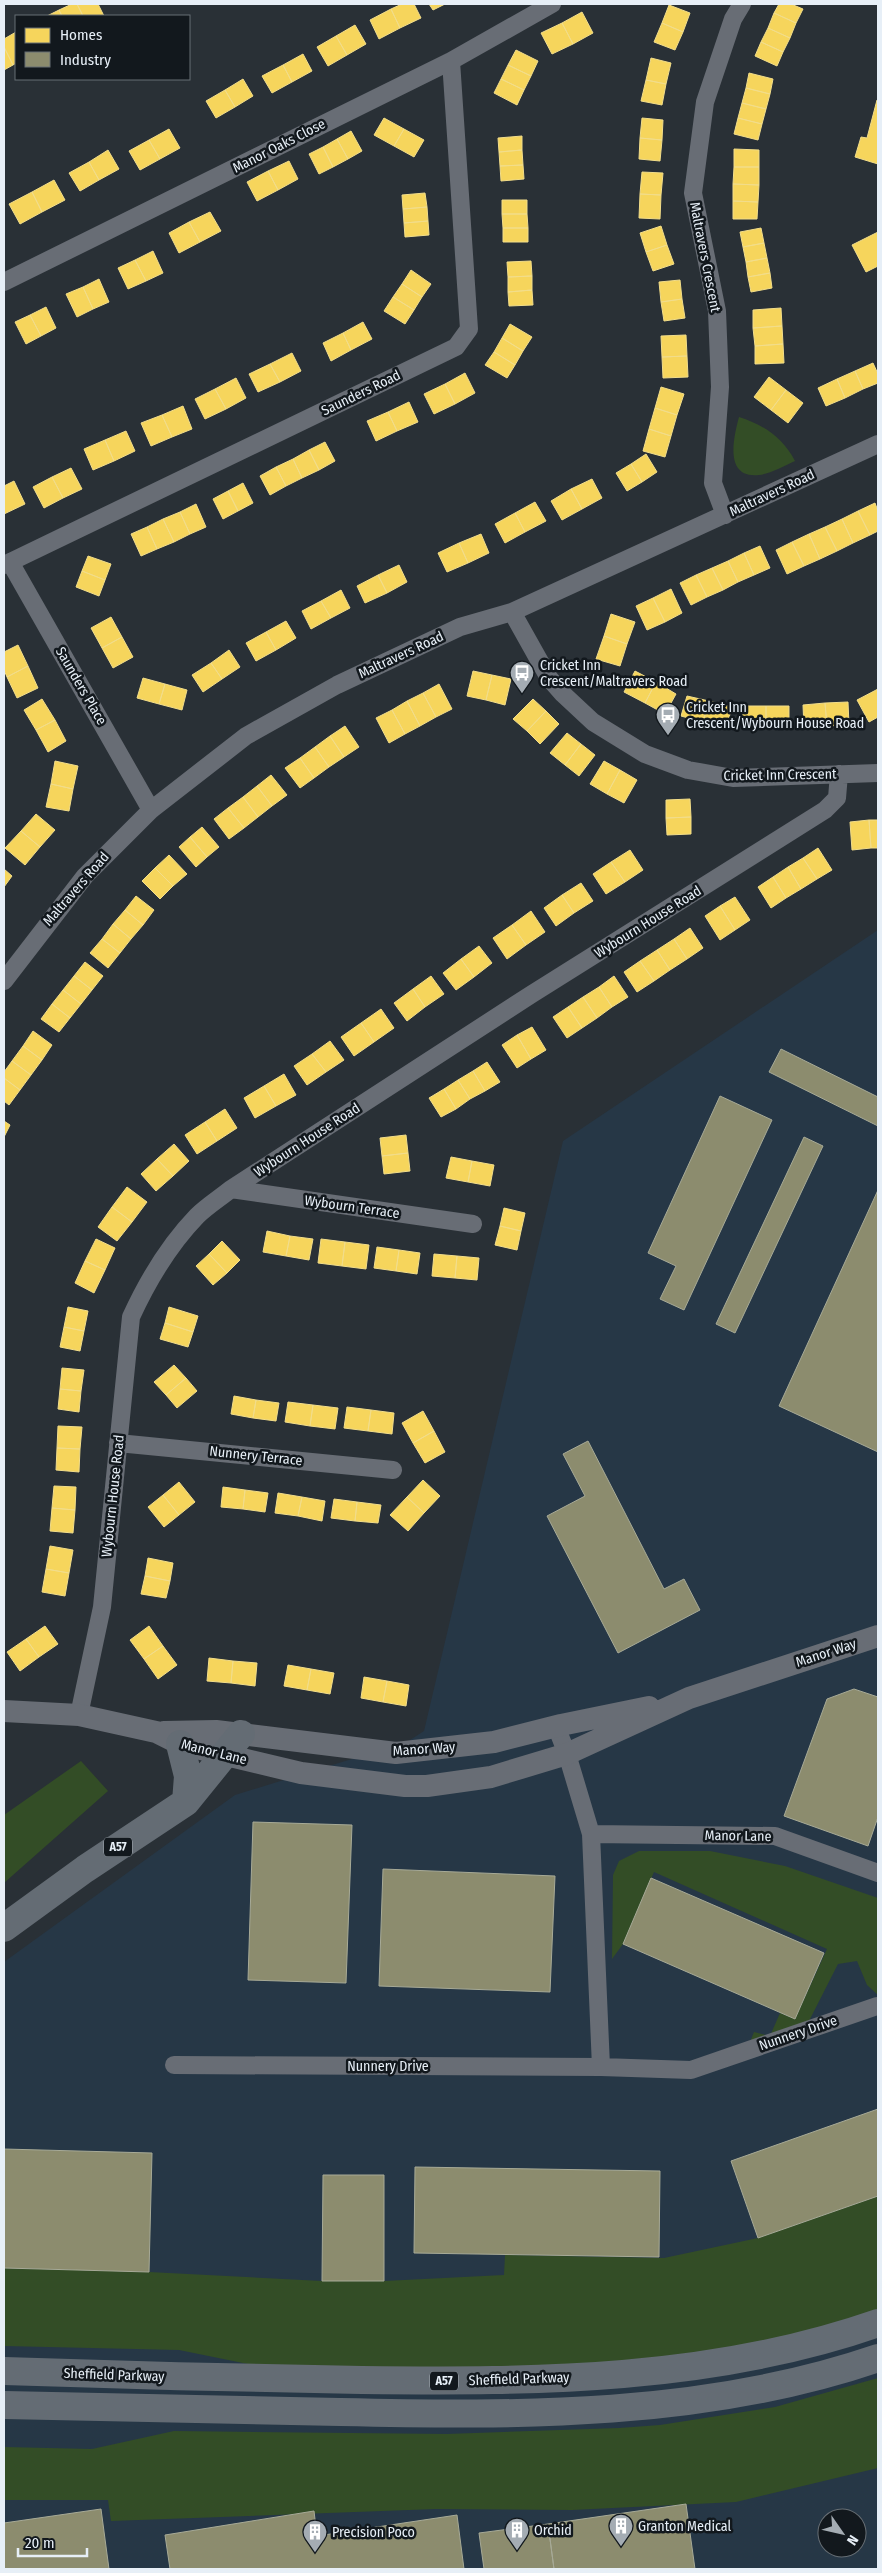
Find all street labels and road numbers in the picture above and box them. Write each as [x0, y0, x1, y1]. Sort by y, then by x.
street label: Manor Oaks Close [230, 115, 328, 177]
street label: Maltravers Crescent [686, 200, 724, 314]
street label: Saunders Road [319, 367, 403, 419]
street label: Maltravers Road [727, 466, 817, 520]
street label: Maltravers Road [356, 628, 446, 682]
street label: Saunders Place [52, 644, 110, 728]
street label: Cricket Inn Crescent [723, 766, 837, 784]
street label: Maltravers Road [39, 849, 113, 929]
street label: Wybourn House Road [591, 882, 705, 962]
street label: Wybourn House Road [251, 1099, 363, 1181]
street label: Wybourn Terrace [303, 1192, 401, 1222]
street label: Wybourn House Road [98, 1434, 128, 1558]
street label: Nunnery Terrace [209, 1443, 303, 1469]
street label: Manor Way [794, 1635, 859, 1671]
street label: Manor Lane [179, 1736, 249, 1768]
street label: Manor Way [392, 1738, 457, 1760]
street label: Manor Lane [704, 1827, 772, 1845]
road number: A57 [104, 1838, 132, 1856]
street label: Nunnery Drive [757, 2012, 839, 2054]
street label: Nunnery Drive [347, 2058, 429, 2075]
street label: Sheffield Parkway [63, 2365, 165, 2385]
street label: Sheffield Parkway [468, 2369, 570, 2389]
road number: A57 [430, 2372, 458, 2390]

